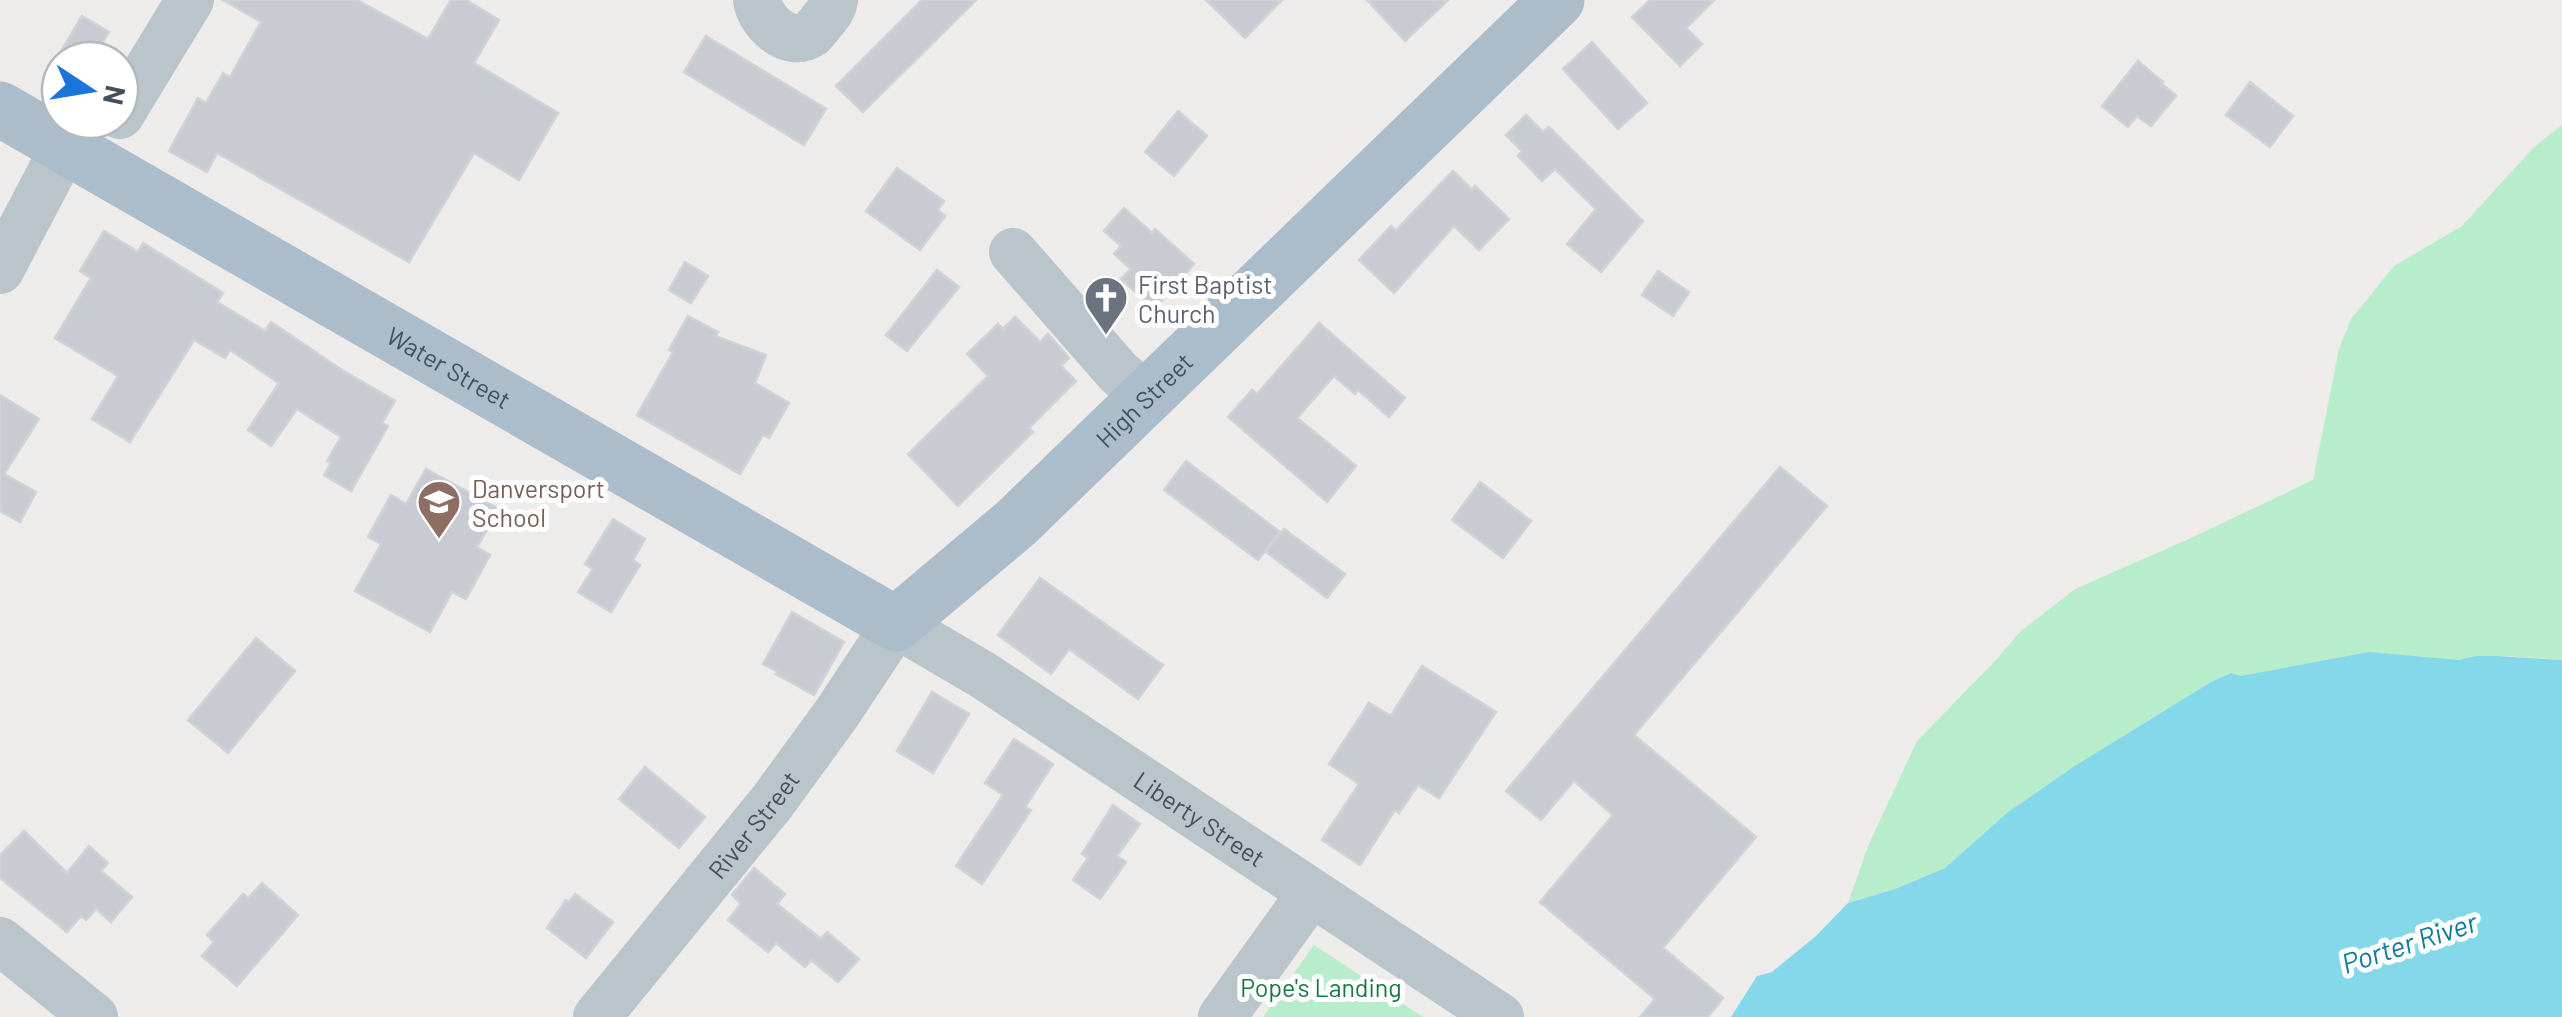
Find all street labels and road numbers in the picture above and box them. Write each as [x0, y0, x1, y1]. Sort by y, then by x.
street label: Water Street [382, 320, 516, 415]
street label: High Street [1089, 346, 1198, 453]
street label: Liberty Street [1129, 764, 1271, 873]
street label: River Street [701, 765, 805, 884]

